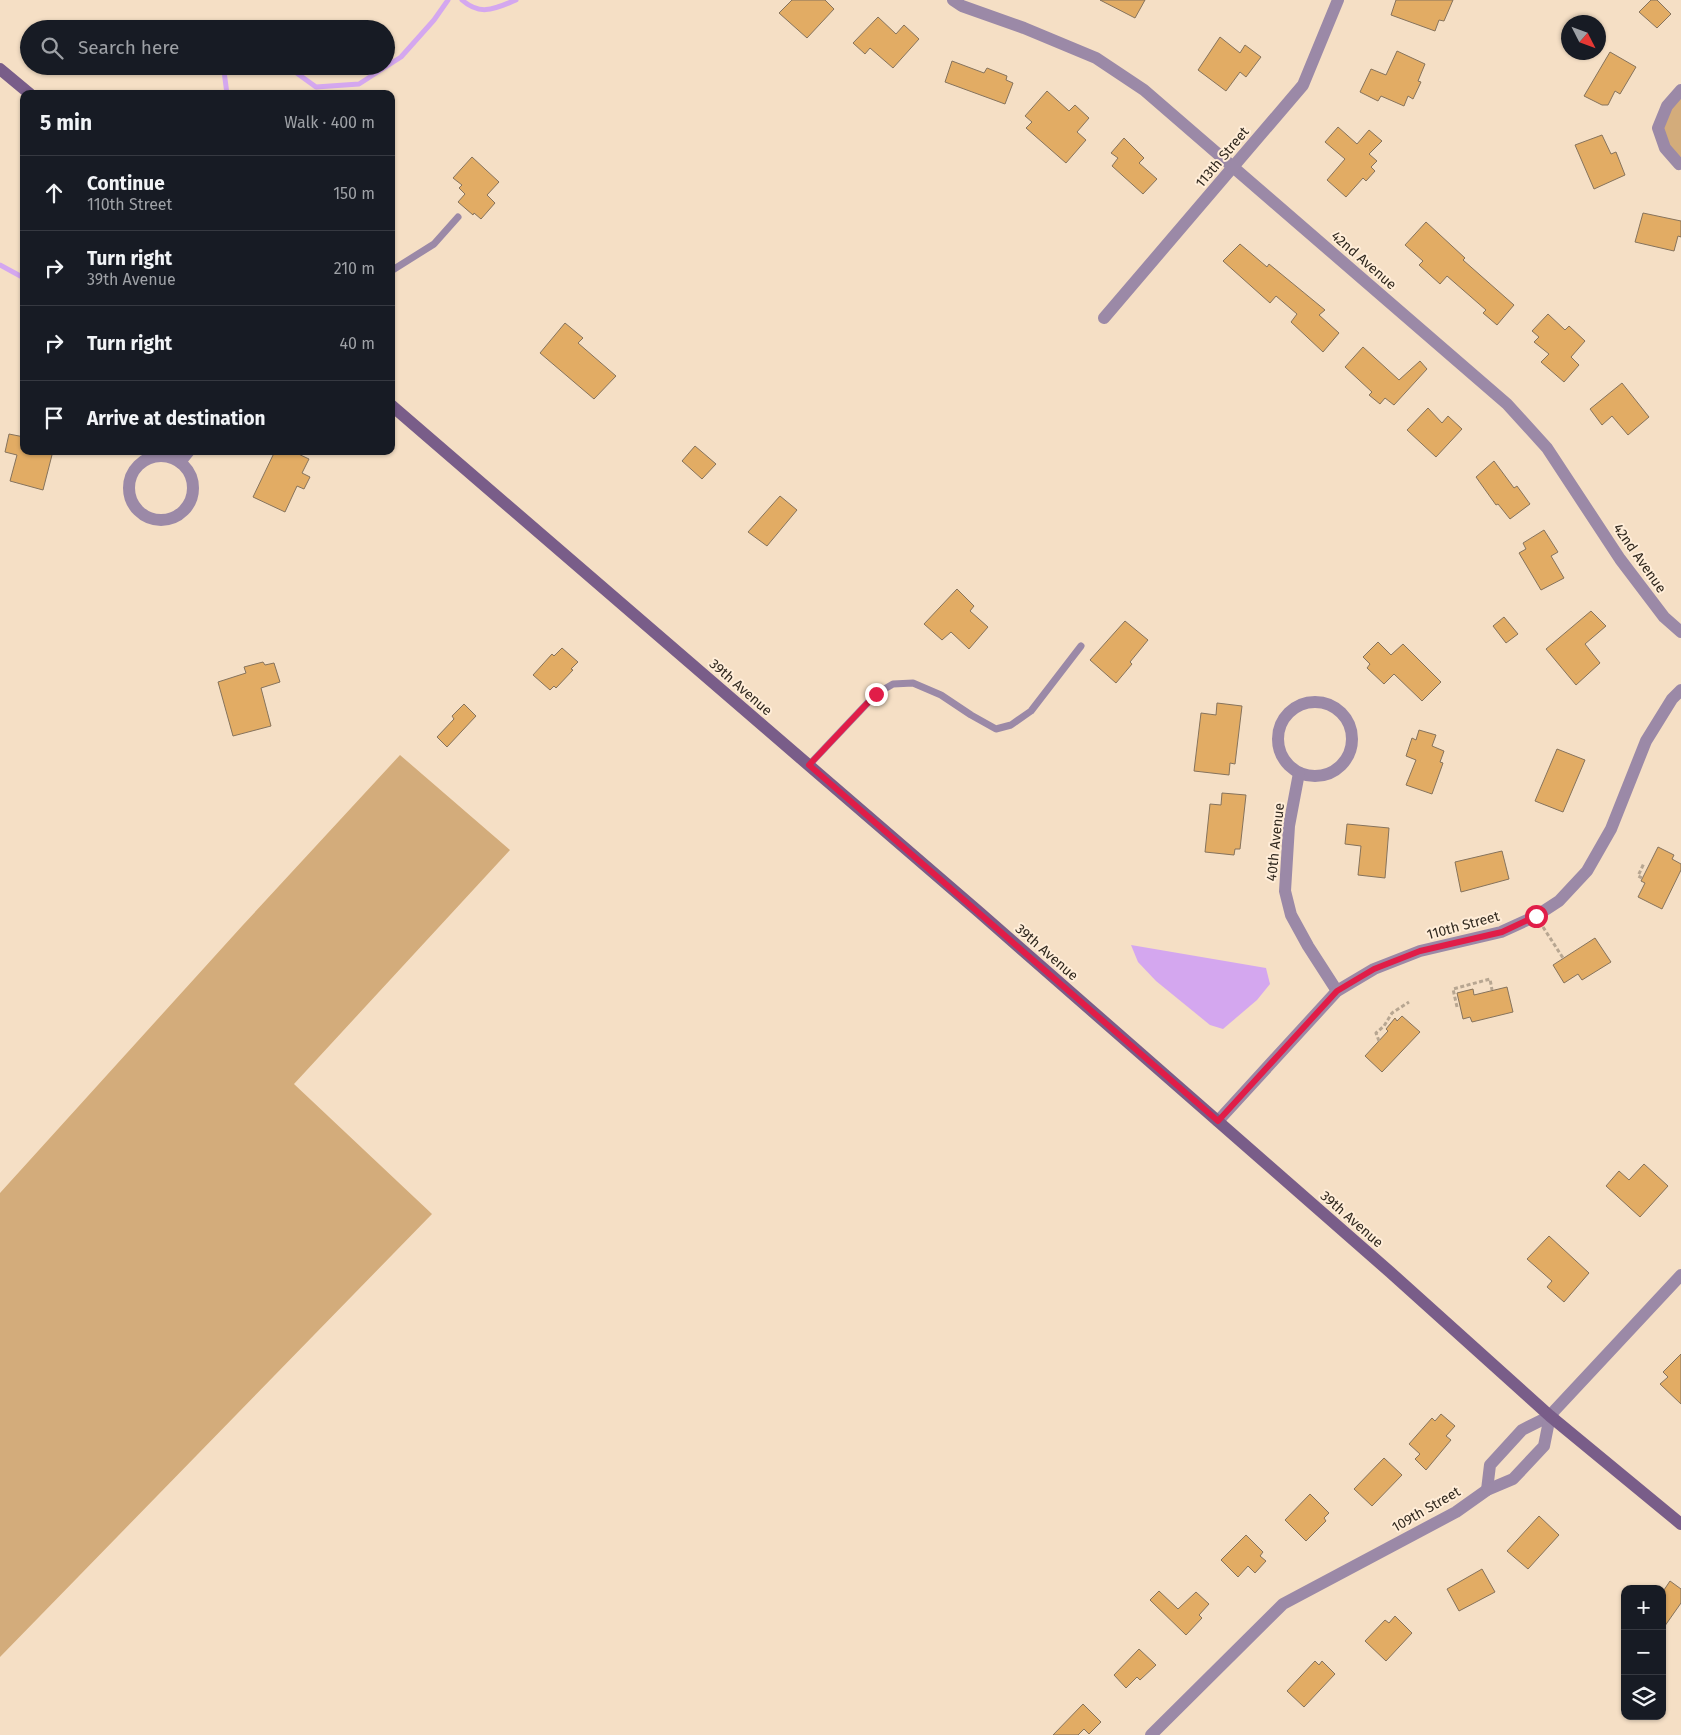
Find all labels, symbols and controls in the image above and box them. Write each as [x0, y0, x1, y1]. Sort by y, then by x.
north arrow [1561, 15, 1606, 60]
search box [20, 20, 395, 75]
icon: search [38, 34, 66, 62]
text: Search here [78, 36, 179, 59]
text: 5 min [40, 110, 92, 136]
text: Walk · 400 m [284, 113, 375, 132]
street label: 113th Street [1192, 123, 1253, 191]
text: Continue [87, 172, 165, 195]
icon: ahead [40, 179, 68, 207]
text: 150 m [333, 184, 375, 203]
text: 110th Street [87, 195, 172, 214]
street label: 42nd Avenue [1328, 227, 1400, 293]
text: Turn right [87, 247, 172, 270]
icon: right [40, 254, 68, 282]
text: 210 m [334, 259, 375, 278]
text: 39th Avenue [87, 270, 176, 289]
icon: right [40, 329, 68, 357]
text: Turn right [87, 332, 172, 355]
text: 40 m [340, 334, 375, 353]
icon: arrive [40, 404, 68, 432]
text: Arrive at destination [87, 407, 266, 430]
street label: 42nd Avenue [1609, 520, 1670, 596]
street label: 39th Avenue [706, 656, 776, 719]
route end [865, 683, 888, 706]
street label: 40th Avenue [1263, 802, 1288, 882]
route start [1525, 905, 1548, 928]
street label: 110th Street [1425, 907, 1502, 943]
street label: 39th Avenue [1012, 921, 1082, 984]
street label: 39th Avenue [1317, 1188, 1387, 1251]
street label: 109th Street [1389, 1483, 1464, 1536]
map controls [1621, 1585, 1666, 1720]
button: + [1621, 1585, 1666, 1630]
button: − [1621, 1630, 1666, 1675]
button: layers [1621, 1675, 1666, 1720]

